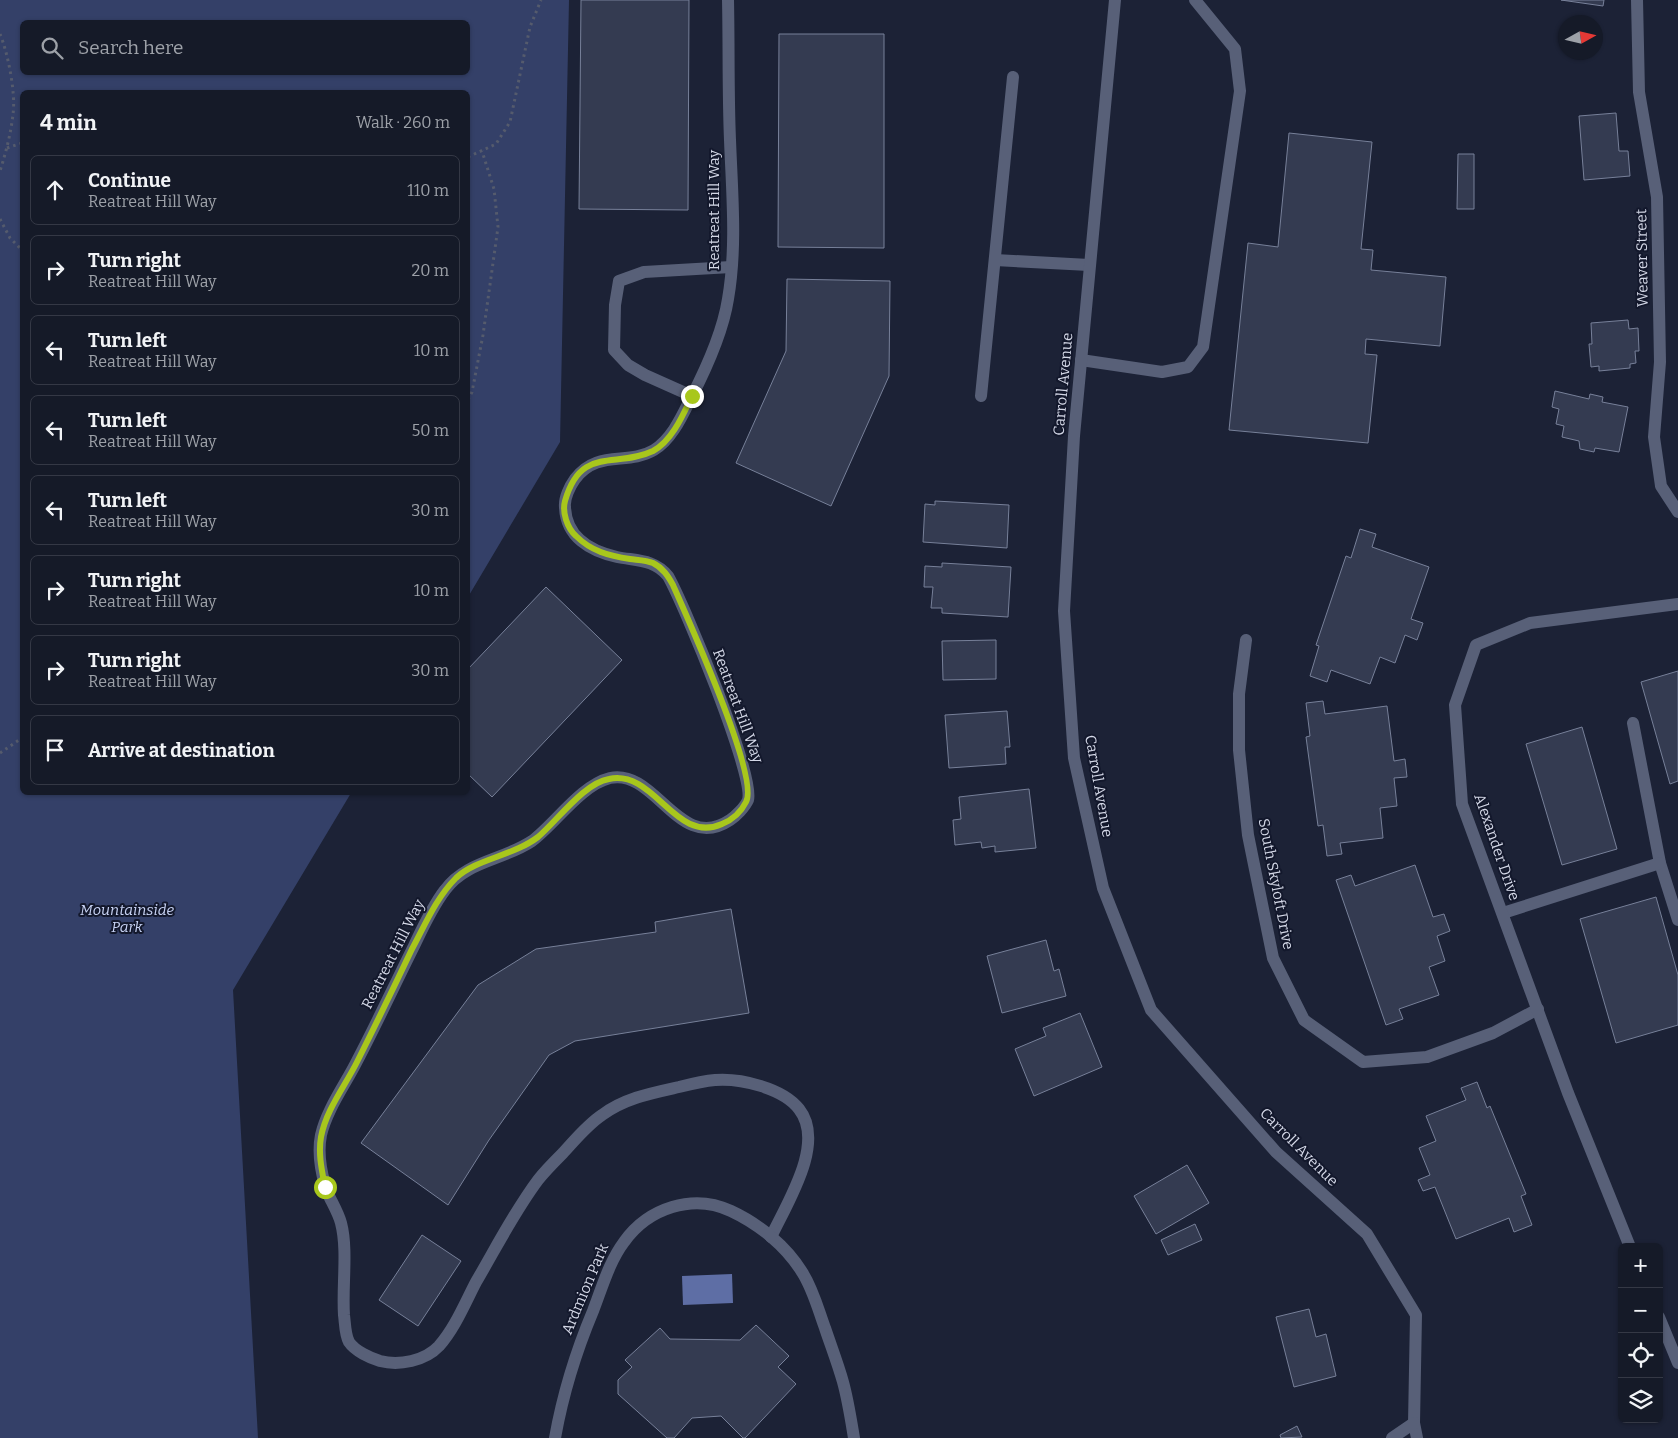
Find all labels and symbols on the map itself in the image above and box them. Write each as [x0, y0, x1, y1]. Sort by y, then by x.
north arrow [1558, 15, 1603, 60]
street label: Reatreat Hill Way [705, 150, 723, 270]
street label: Weaver Street [1632, 208, 1652, 307]
street label: Carroll Avenue [1050, 332, 1076, 436]
route end [681, 385, 704, 408]
street label: Reatreat Hill Way [709, 646, 767, 766]
street label: Carroll Avenue [1081, 734, 1117, 838]
street label: Alexander Drive [1470, 791, 1524, 903]
street label: South Skyloft Drive [1254, 817, 1298, 951]
street label: Reatreat Hill Way [358, 896, 428, 1012]
park label: Mountainside Park [80, 901, 175, 936]
street label: Carroll Avenue [1256, 1104, 1342, 1190]
route start [314, 1176, 337, 1199]
street label: Ardmion Park [558, 1240, 612, 1337]

